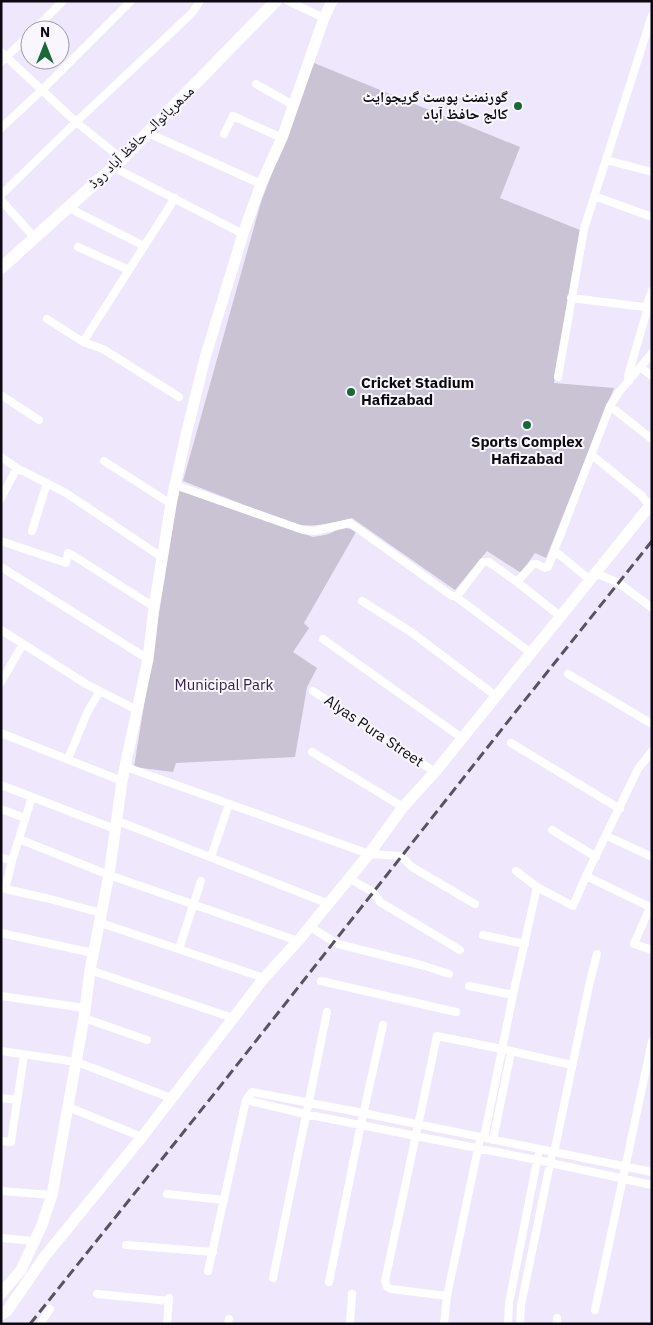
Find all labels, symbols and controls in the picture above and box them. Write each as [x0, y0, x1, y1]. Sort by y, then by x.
north arrow [20, 20, 70, 70]
text: N [40, 23, 50, 41]
street label: مدھریانوالہ حافظ آباد روڈ [84, 81, 198, 192]
place label: گورنمنٹ پوسٹ گریجوایٹ کالج حافظ آباد [363, 87, 508, 124]
marker: گورنمنٹ پوسٹ گریجوایٹ کالج حافظ آباد [512, 100, 524, 112]
place label: Cricket Stadium Hafizabad [361, 373, 474, 409]
marker: Cricket Stadium Hafizabad [345, 386, 357, 398]
marker: Sports Complex Hafizabad [521, 419, 533, 431]
place label: Sports Complex Hafizabad [471, 432, 583, 468]
park label: Municipal Park [175, 675, 274, 694]
street label: Alyas Pura Street [321, 690, 427, 771]

